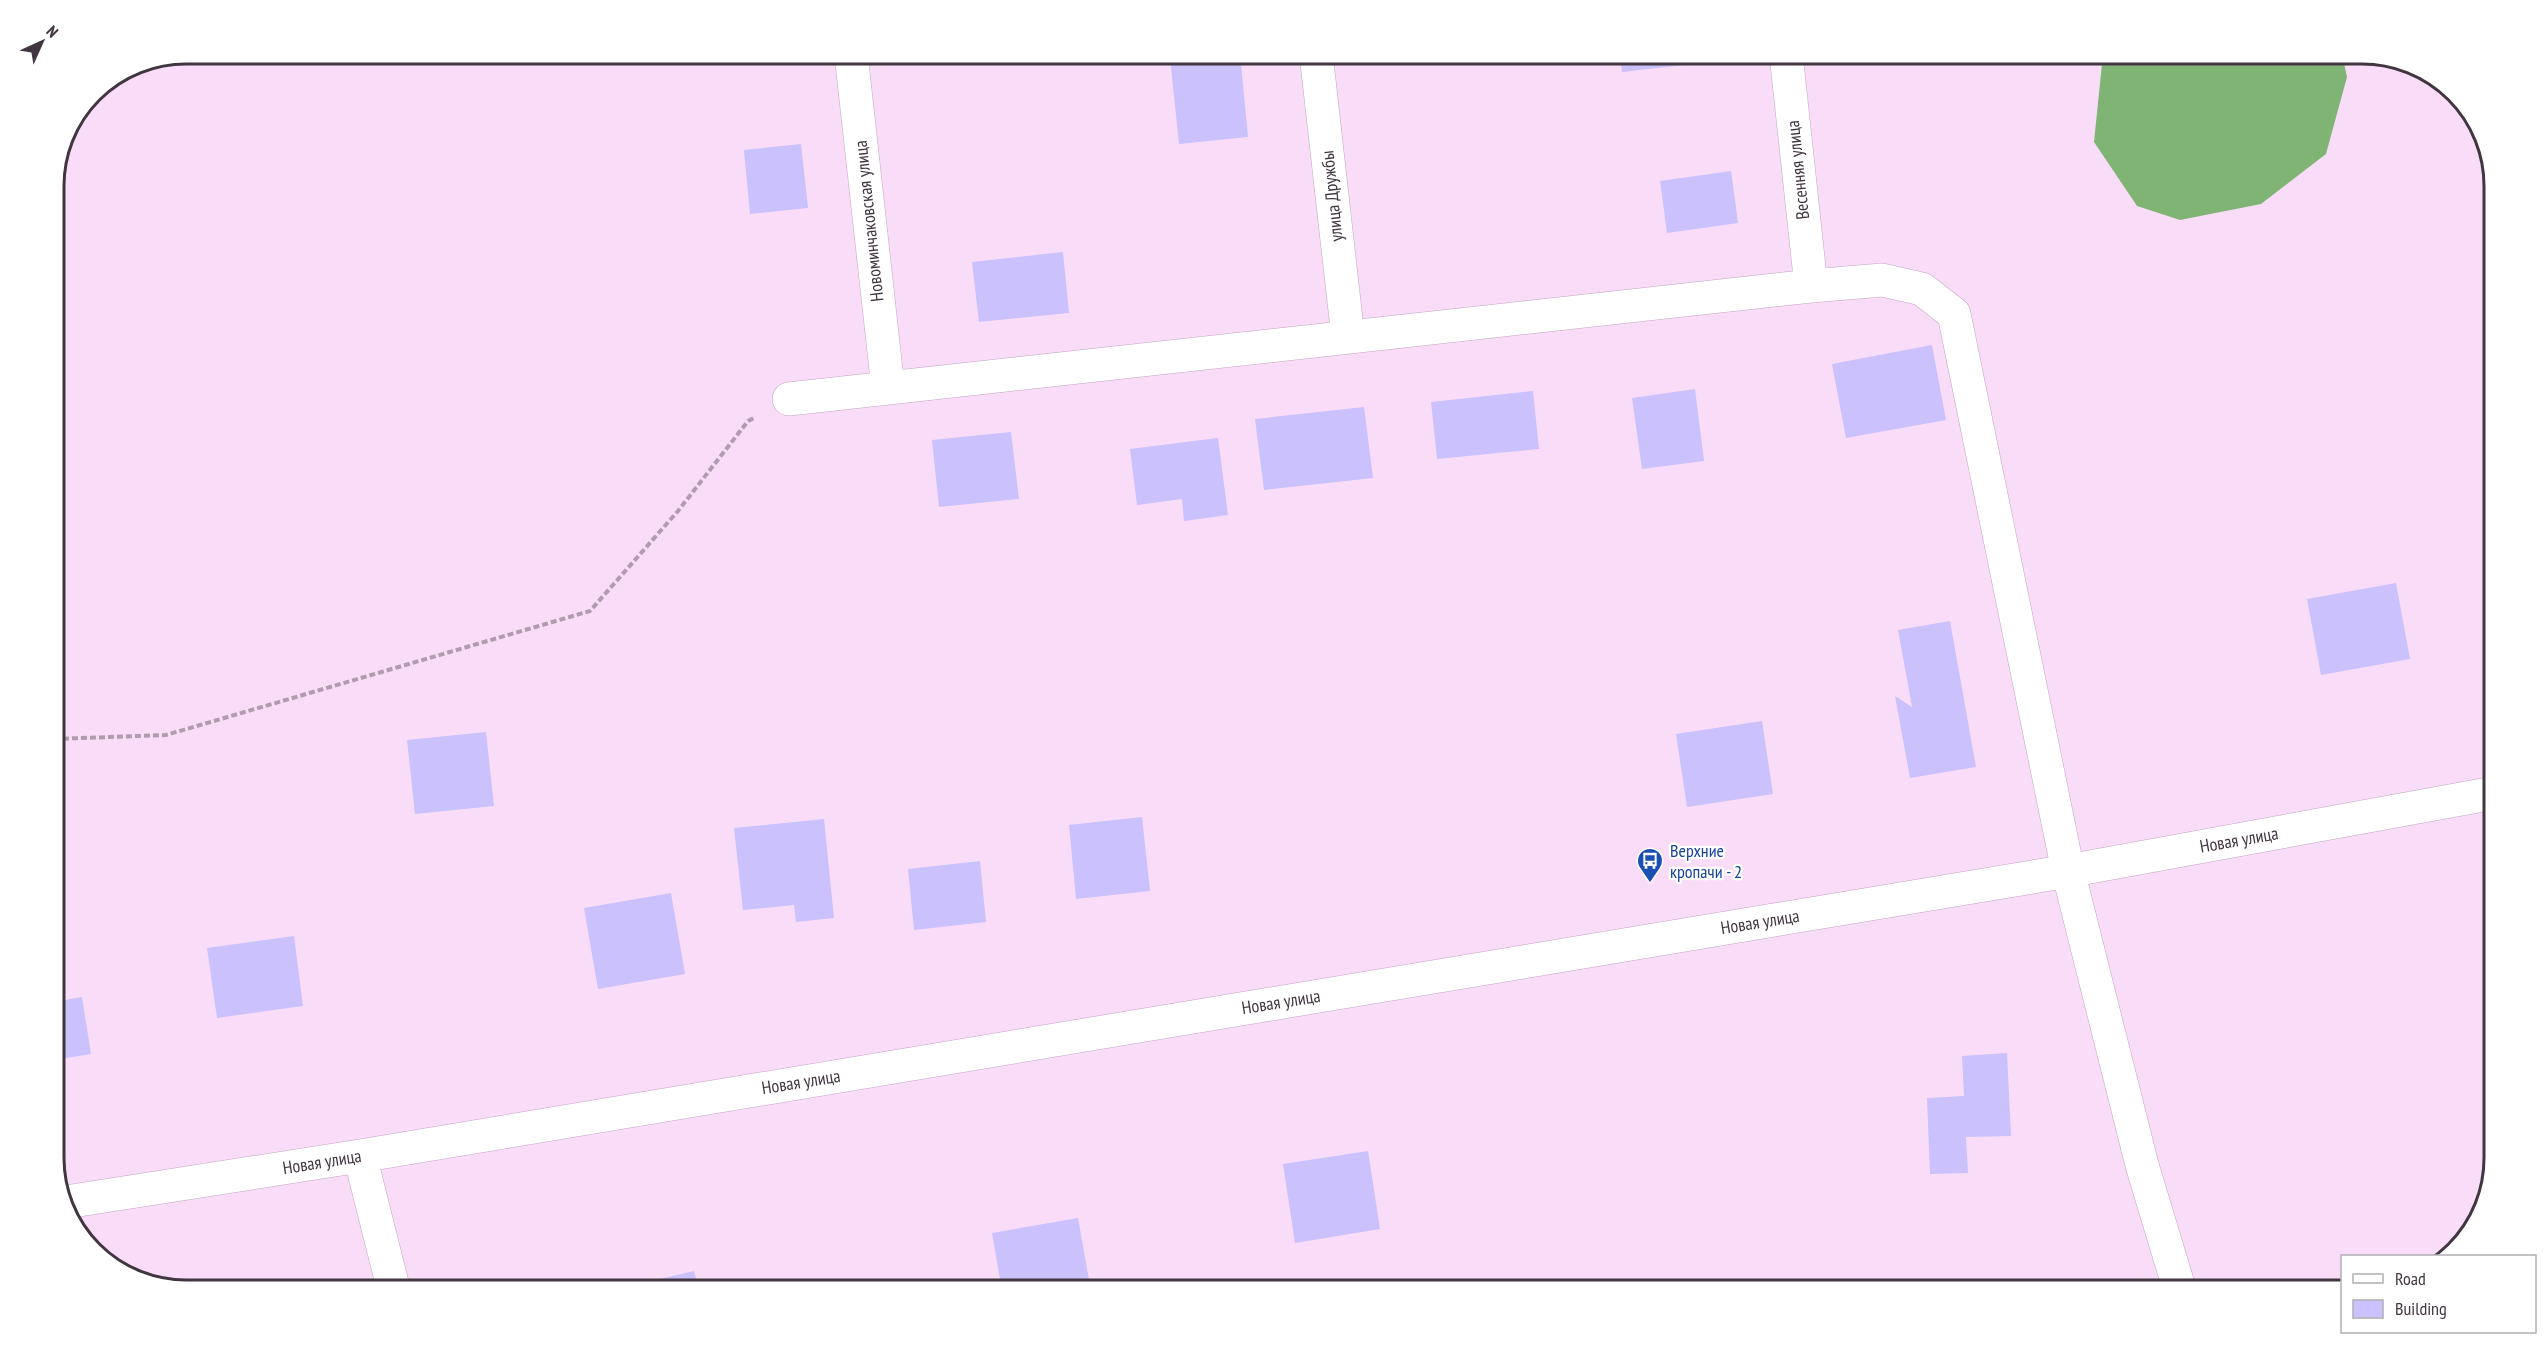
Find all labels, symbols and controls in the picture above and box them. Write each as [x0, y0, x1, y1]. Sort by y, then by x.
north arrow [12, 12, 72, 72]
text: N [42, 21, 63, 42]
street label: Весенняя улица [1781, 119, 1814, 221]
street label: Новоминчаковская улица [849, 139, 888, 303]
street label: улица Дружбы [1315, 149, 1348, 243]
street label: Новая улица [2198, 821, 2280, 858]
place label: Верхние кропачи - 2 [1670, 839, 1742, 883]
bus stop icon: Верхние кропачи - 2 [1635, 846, 1665, 884]
street label: Новая улица [1719, 904, 1801, 939]
street label: Новая улица [1240, 984, 1322, 1019]
street label: Новая улица [760, 1064, 842, 1099]
street label: Новая улица [281, 1144, 363, 1179]
legend [2341, 1255, 2536, 1333]
text: Road [2395, 1267, 2426, 1290]
text: Building [2395, 1297, 2447, 1320]

